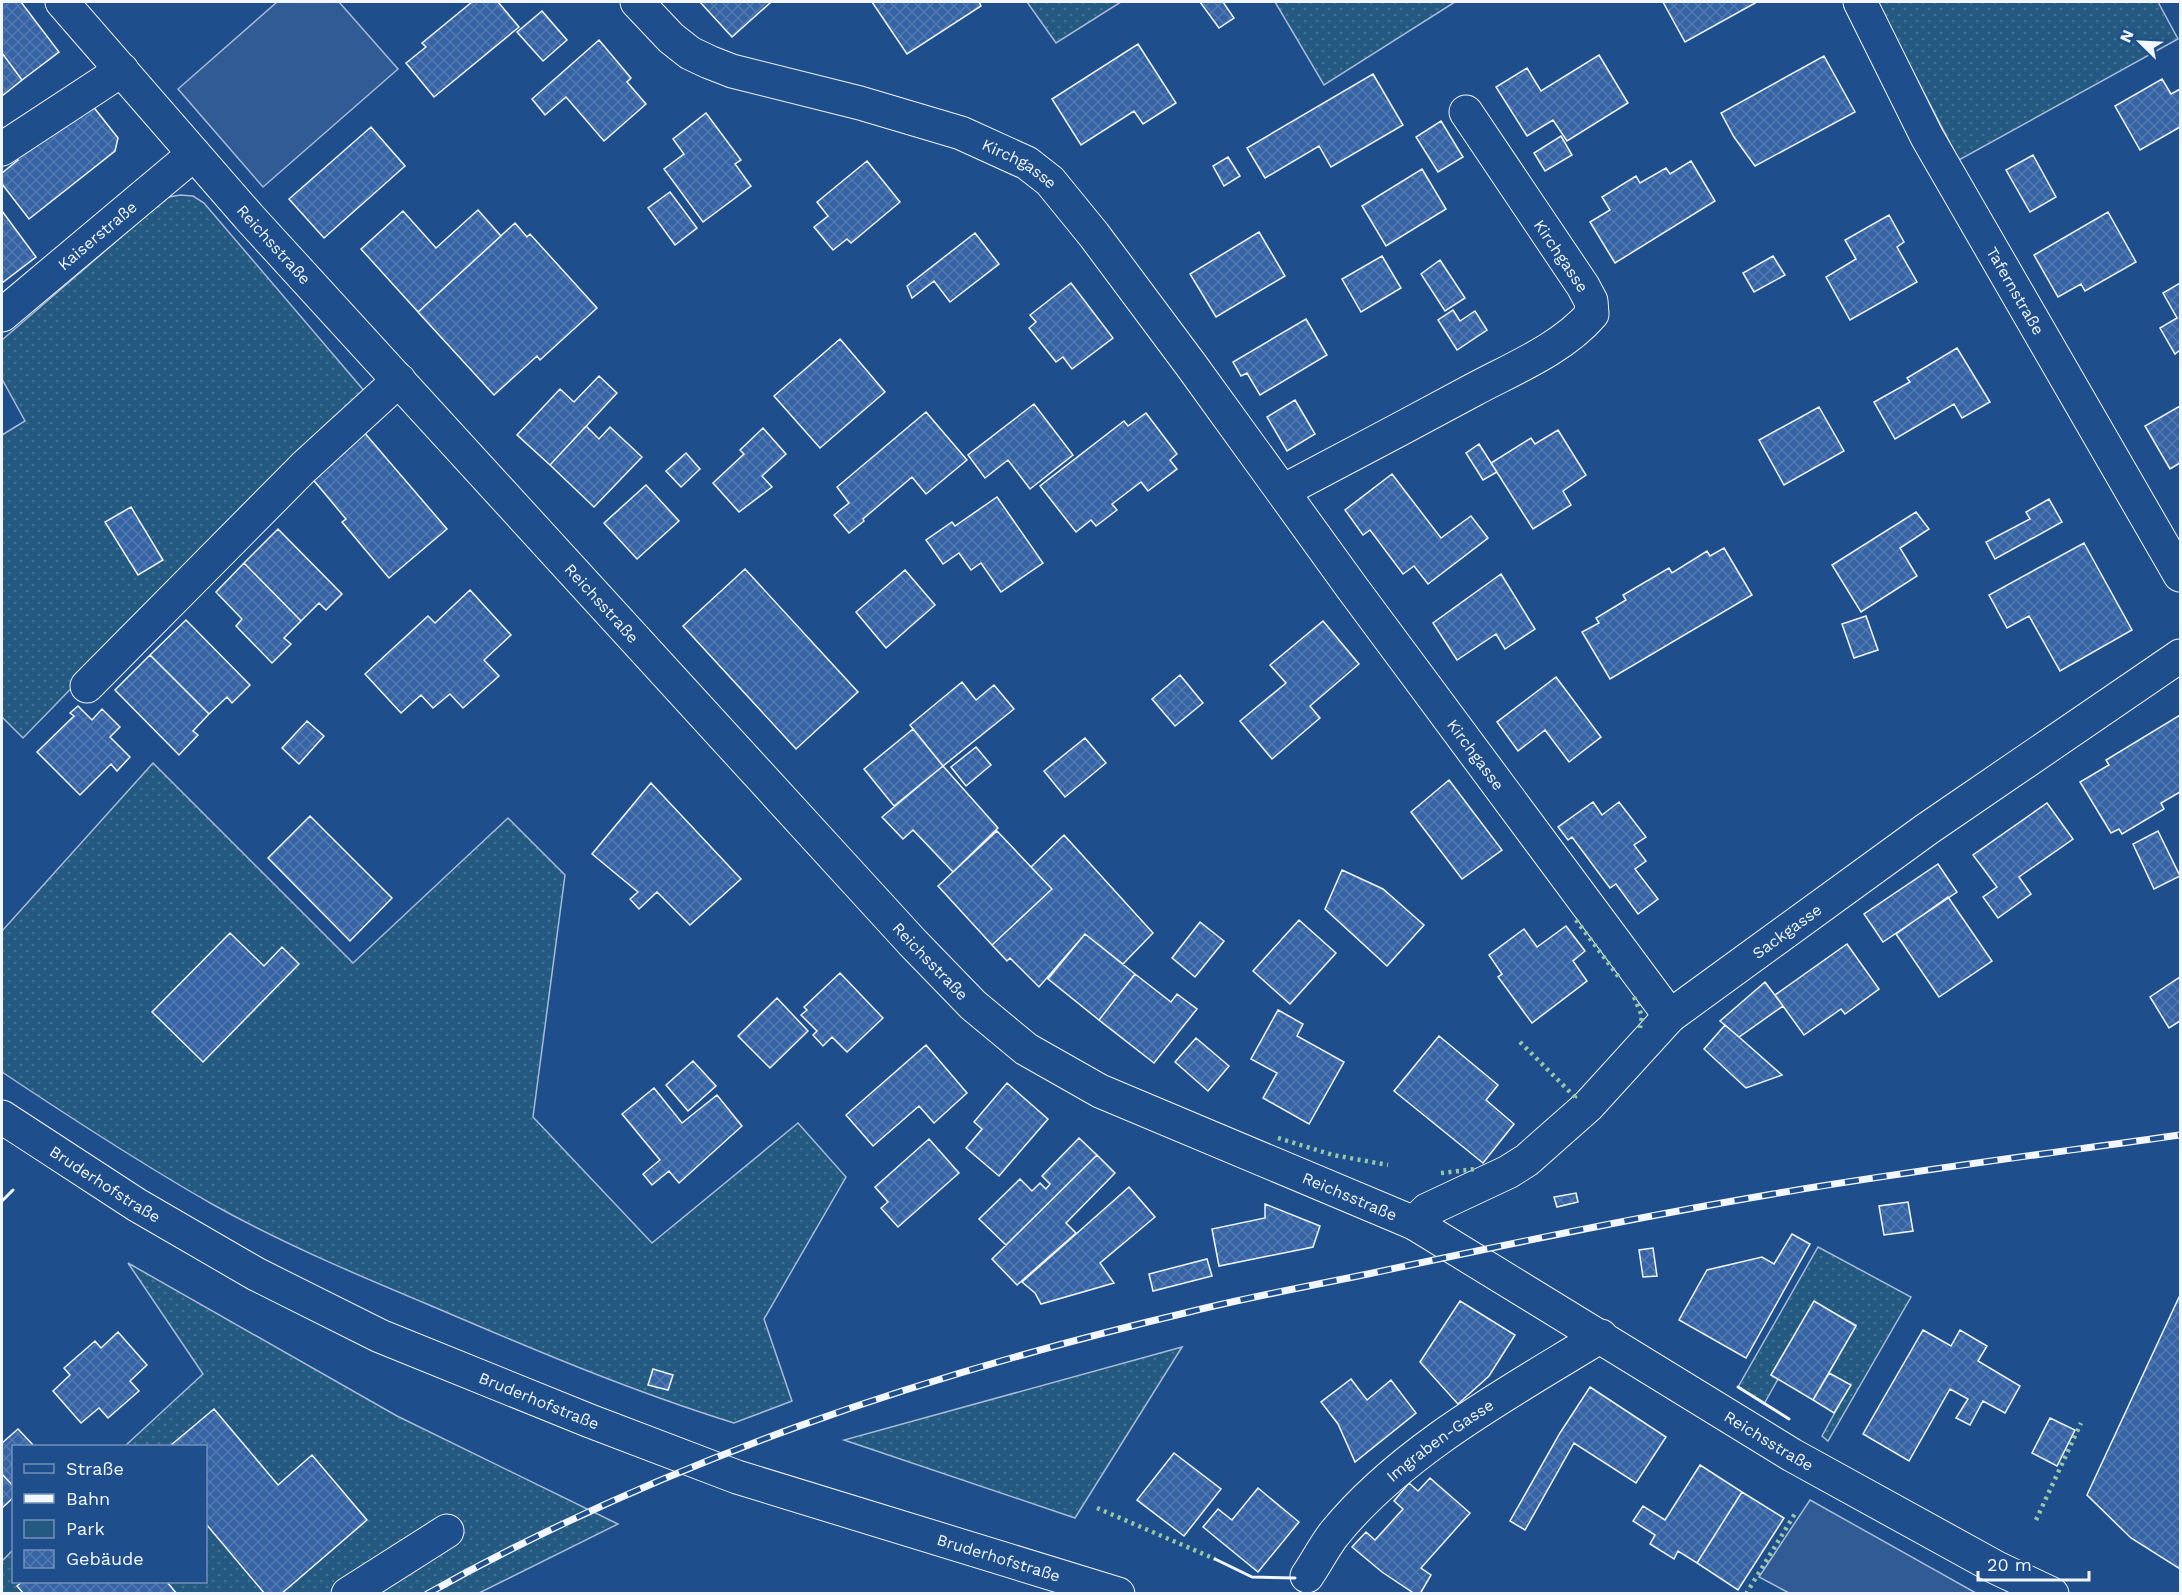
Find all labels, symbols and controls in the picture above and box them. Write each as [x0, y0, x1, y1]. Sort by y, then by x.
north arrow [2110, 12, 2170, 72]
text: N [2116, 27, 2138, 45]
street label: Kirchgasse [979, 134, 1061, 192]
street label: Kaiserstraße [54, 197, 140, 274]
street label: Reichsstraße [233, 201, 315, 288]
street label: Kirchgasse [1530, 216, 1592, 296]
street label: Tafernstraße [1983, 243, 2049, 338]
street label: Reichsstraße [561, 559, 643, 647]
street label: Kirchgasse [1443, 715, 1508, 794]
street label: Sackgasse [1749, 900, 1825, 962]
street label: Reichsstraße [889, 918, 972, 1004]
street label: Bruderhofstraße [46, 1141, 164, 1226]
street label: Reichsstraße [1300, 1168, 1400, 1224]
street label: Bruderhofstraße [476, 1368, 602, 1433]
street label: Imgraben-Gasse [1382, 1395, 1497, 1485]
street label: Reichsstraße [1721, 1406, 1817, 1475]
legend [12, 1445, 207, 1583]
text: Straße [66, 1458, 124, 1479]
text: Bahn [66, 1488, 110, 1509]
text: Park [66, 1518, 105, 1539]
street label: Bruderhofstraße [935, 1530, 1063, 1585]
scale bar [1978, 1544, 2089, 1582]
text: Gebäude [66, 1548, 144, 1569]
text: 20 m [1987, 1554, 2032, 1575]

